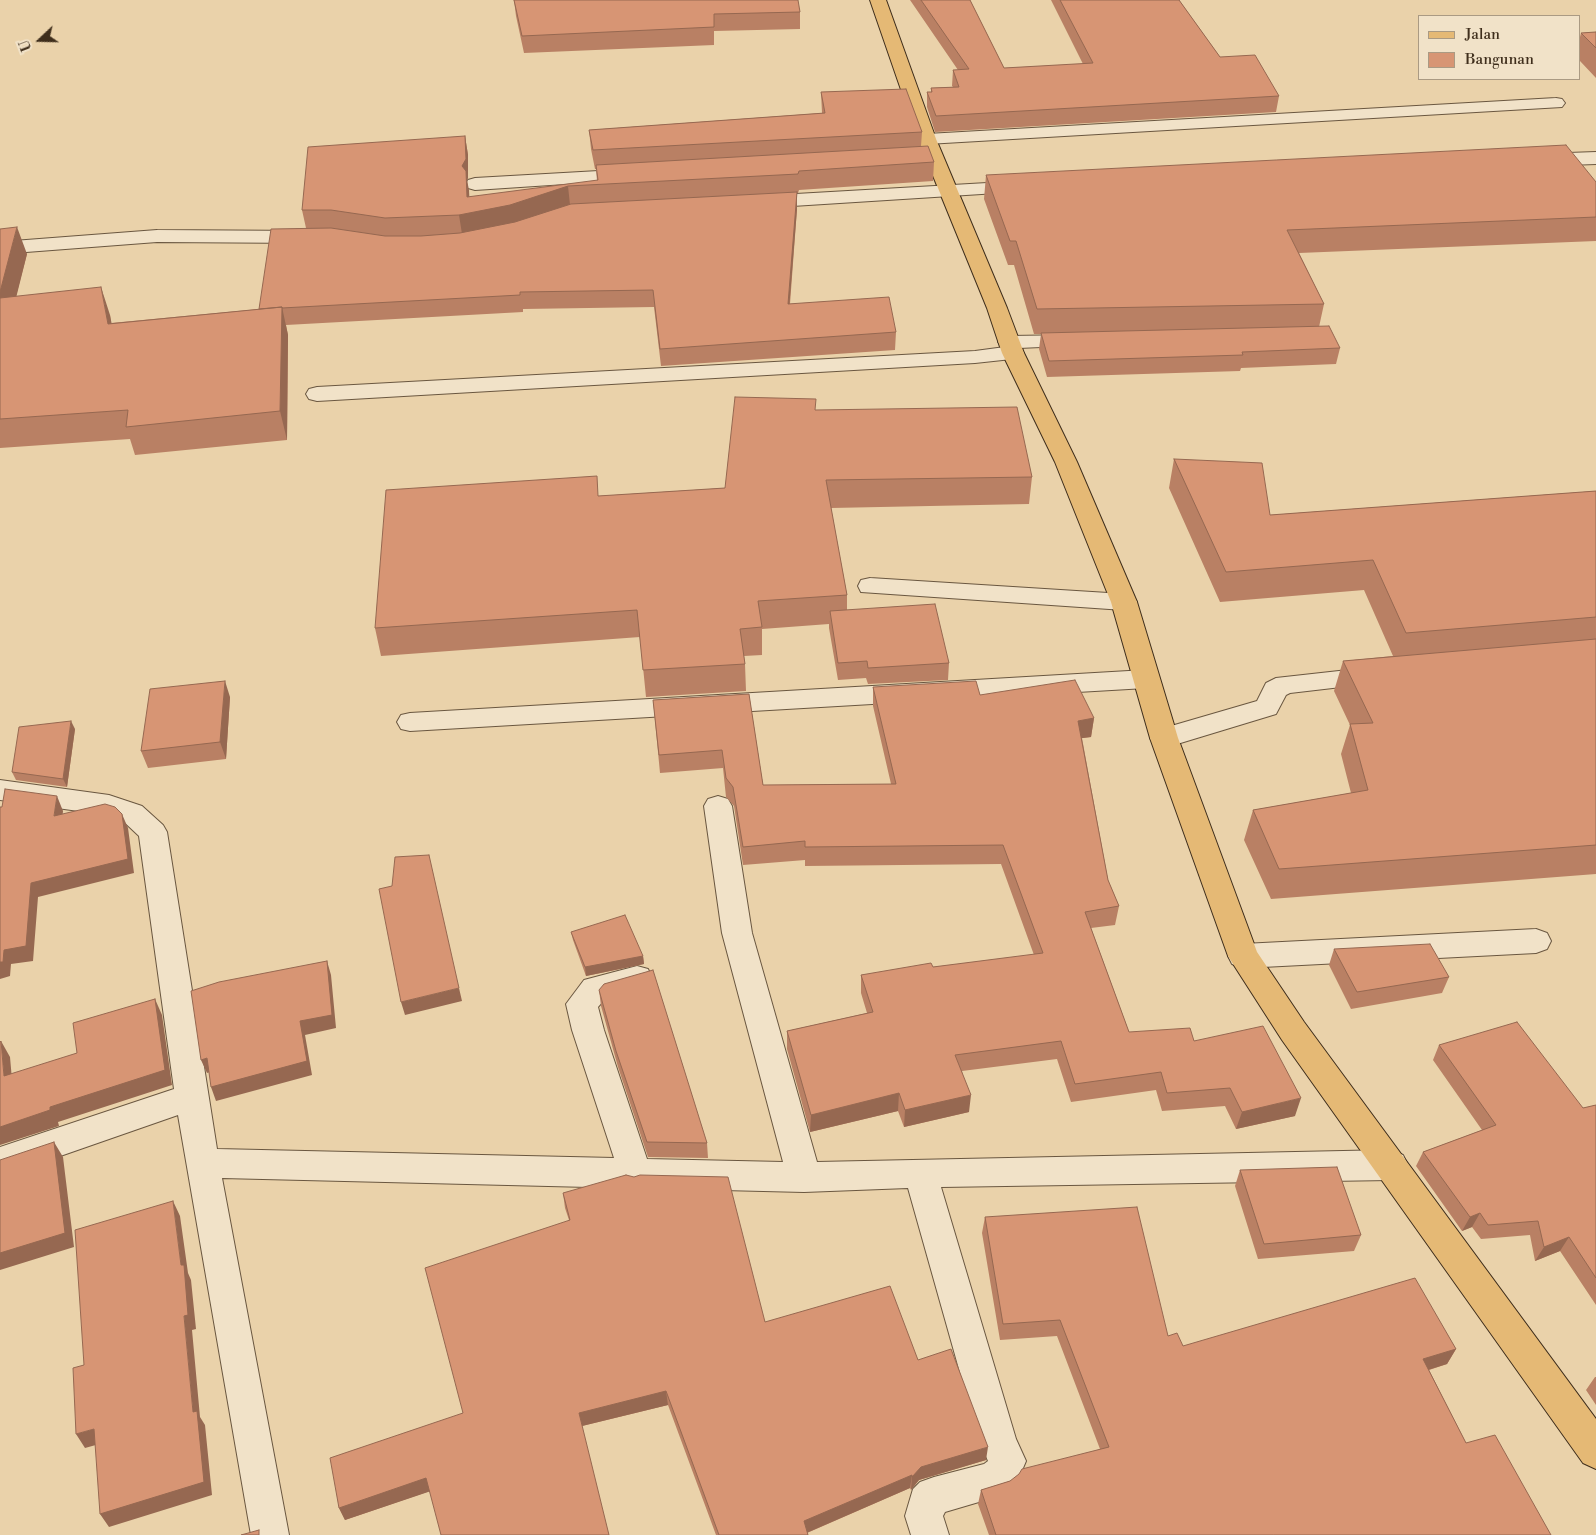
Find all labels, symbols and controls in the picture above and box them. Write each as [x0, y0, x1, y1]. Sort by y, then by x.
north arrow [15, 15, 65, 65]
legend [1418, 15, 1581, 80]
text: Jalan [1465, 25, 1500, 44]
text: U [16, 37, 36, 54]
text: Bangunan [1465, 50, 1534, 69]

